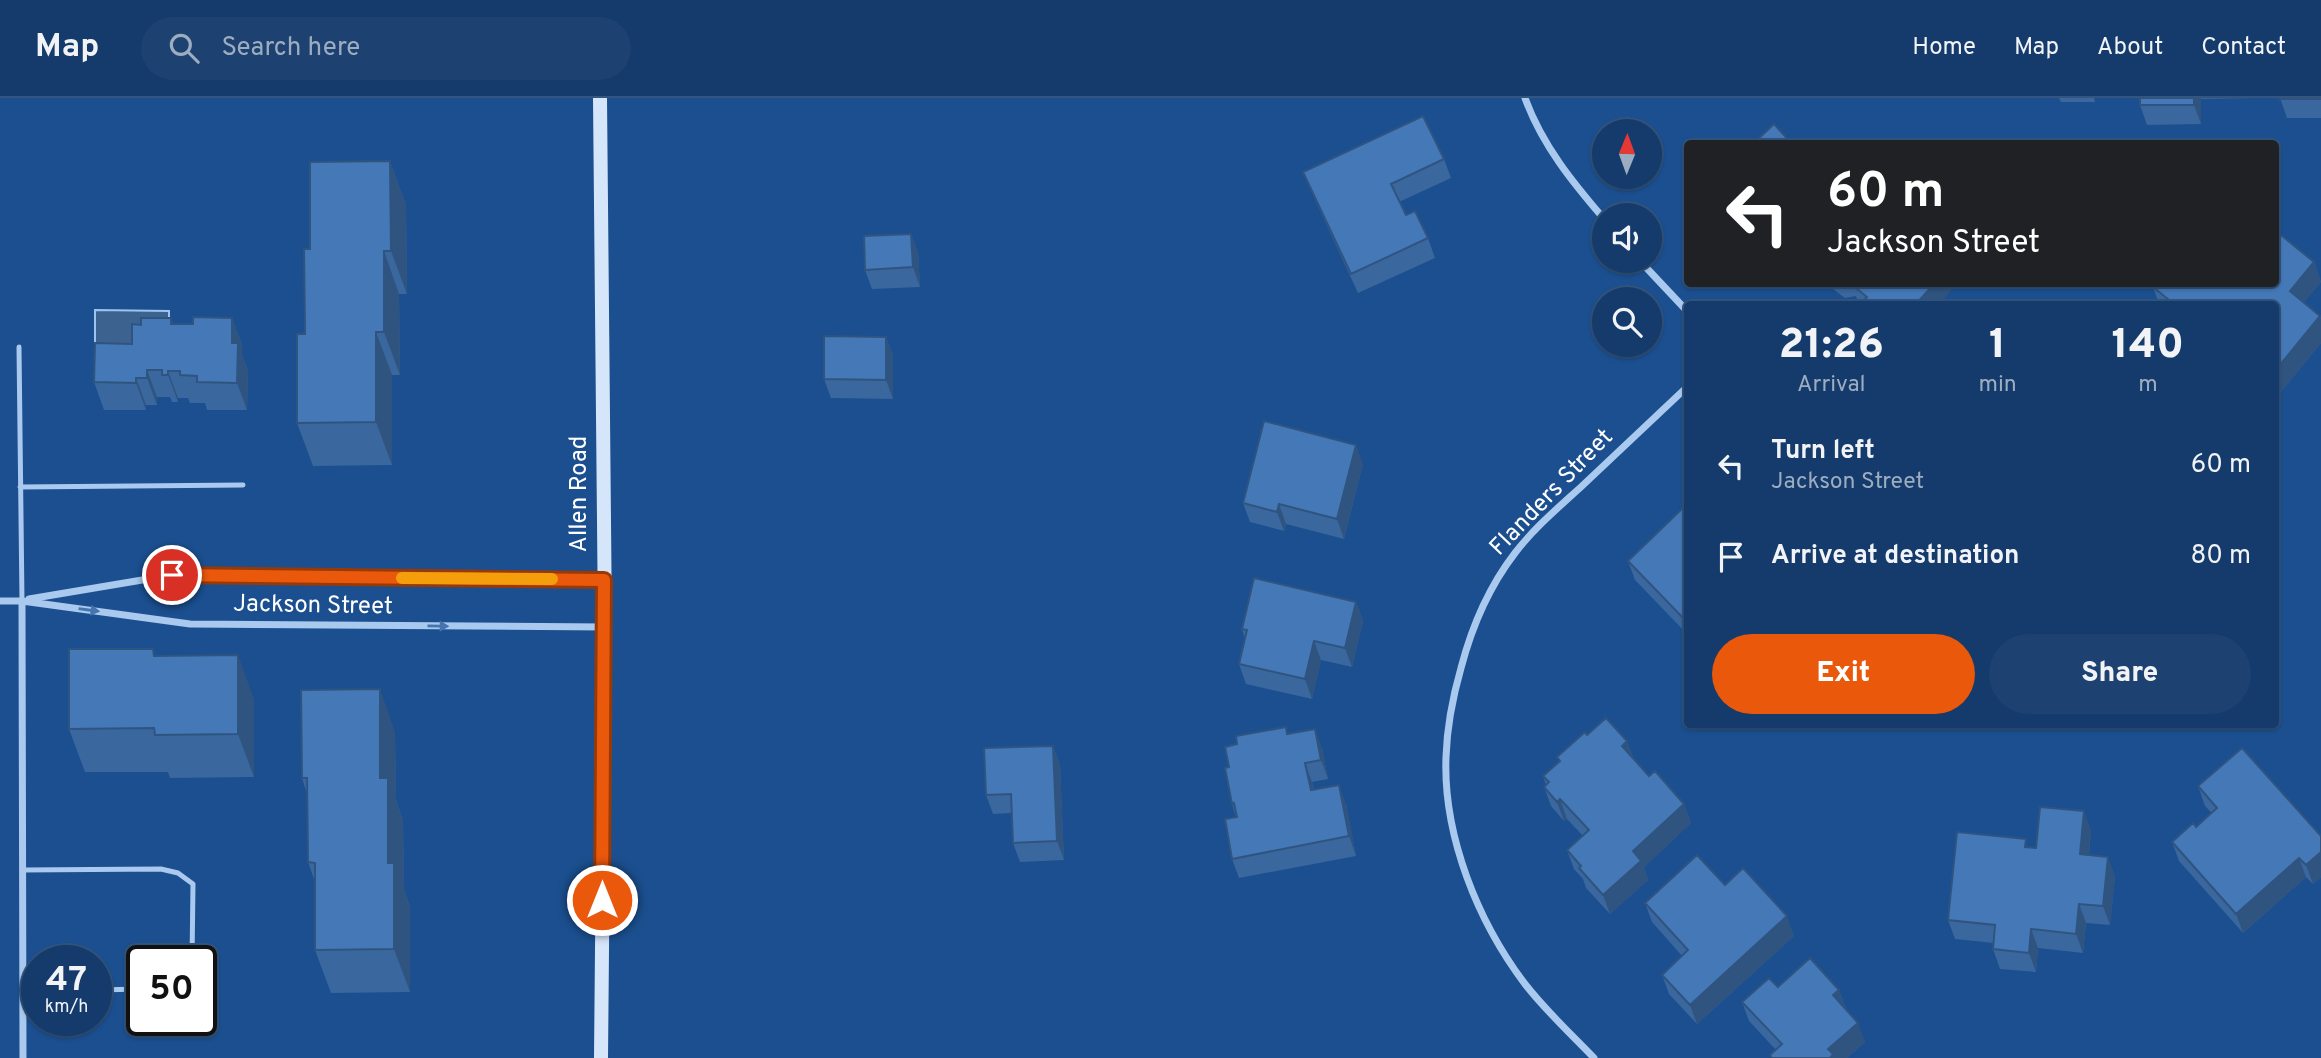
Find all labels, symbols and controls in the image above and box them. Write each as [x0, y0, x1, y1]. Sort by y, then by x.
search box [141, 17, 631, 80]
text: Map [35, 27, 99, 69]
icon: search [165, 29, 203, 67]
text: Search here [221, 32, 360, 65]
text: Home [1912, 33, 1976, 63]
text: Map [2014, 33, 2059, 63]
text: About [2097, 33, 2163, 63]
text: Contact [2201, 33, 2286, 63]
north arrow [1592, 119, 1662, 189]
map controls [1592, 119, 1662, 357]
text: 60 m [1827, 163, 1945, 225]
icon: left [1712, 168, 1803, 259]
button: sound [1592, 203, 1662, 273]
text: Jackson Street [1827, 224, 2040, 264]
button: search [1592, 287, 1662, 357]
text: 21:26 [1779, 320, 1884, 373]
text: 1 [1989, 320, 2006, 373]
text: 140 [2112, 320, 2184, 373]
text: Arrival [1797, 371, 1866, 400]
text: min [1979, 371, 2017, 400]
text: m [2138, 371, 2158, 400]
street label: Flanders Street [1484, 423, 1620, 563]
text: Turn left [1771, 435, 1875, 468]
street label: Allen Road [565, 436, 595, 552]
icon: left [1712, 447, 1750, 485]
text: 60 m [2191, 449, 2251, 482]
text: Jackson Street [1771, 468, 1924, 497]
icon: arrive [1712, 538, 1750, 576]
text: Arrive at destination [1771, 540, 2019, 573]
text: 80 m [2191, 540, 2251, 573]
pin [142, 545, 202, 605]
icon: arrive [153, 556, 191, 594]
street label: Jackson Street [233, 590, 393, 622]
one-way arrow [79, 605, 101, 616]
one-way arrow [428, 620, 450, 632]
button: Exit [1712, 634, 1975, 714]
button: Share [1989, 634, 2251, 714]
position arrow [565, 863, 639, 937]
speed limit sign: 50 [126, 945, 217, 1036]
text: 47 [46, 959, 87, 1003]
text: km/h [45, 996, 88, 1019]

